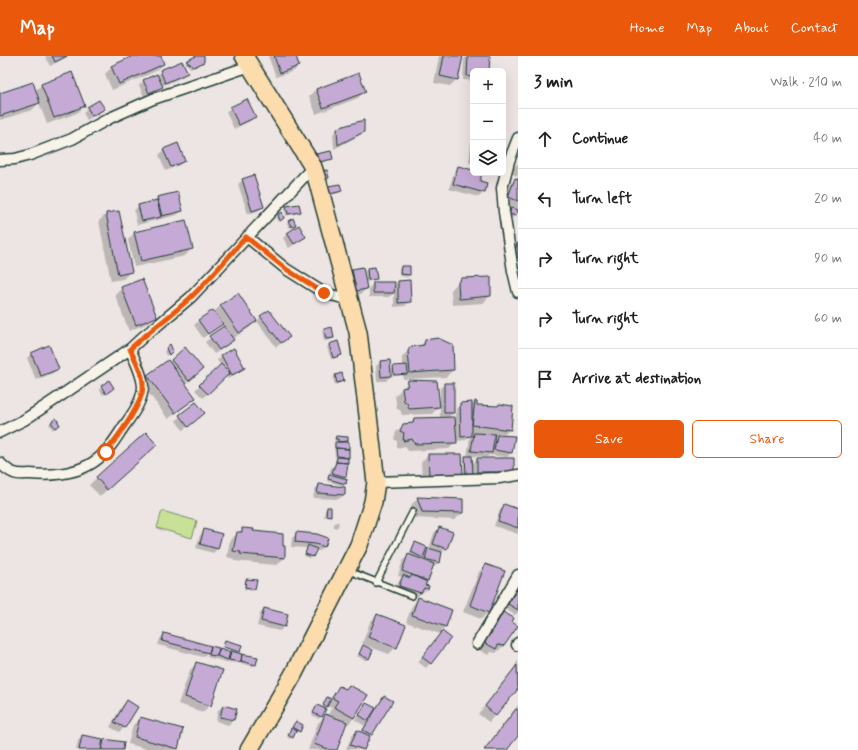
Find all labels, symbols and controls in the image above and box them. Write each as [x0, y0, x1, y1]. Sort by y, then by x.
text: Map [20, 16, 55, 41]
text: Home [630, 19, 664, 37]
text: Map [686, 19, 712, 37]
text: About [734, 19, 769, 37]
text: Contact [791, 19, 838, 37]
map controls [470, 68, 506, 176]
button: + [470, 68, 506, 104]
text: 3 min [534, 71, 573, 93]
text: Walk · 210 m [770, 74, 842, 91]
button: − [470, 104, 506, 140]
icon: ahead [534, 128, 556, 150]
text: Continue [572, 129, 628, 149]
text: 40 m [813, 130, 842, 147]
button: layers [470, 140, 506, 176]
icon: left [534, 188, 556, 210]
text: Turn left [572, 189, 632, 209]
text: 20 m [814, 190, 842, 207]
icon: right [534, 248, 556, 270]
text: Turn right [572, 249, 639, 269]
text: 90 m [814, 250, 842, 267]
route end [315, 284, 333, 302]
icon: right [534, 308, 556, 330]
text: Turn right [572, 309, 639, 329]
text: 60 m [814, 310, 842, 327]
icon: arrive [534, 368, 556, 390]
text: Arrive at destination [572, 369, 701, 389]
button: Save [534, 420, 684, 458]
button: Share [692, 420, 842, 458]
route start [97, 443, 115, 461]

